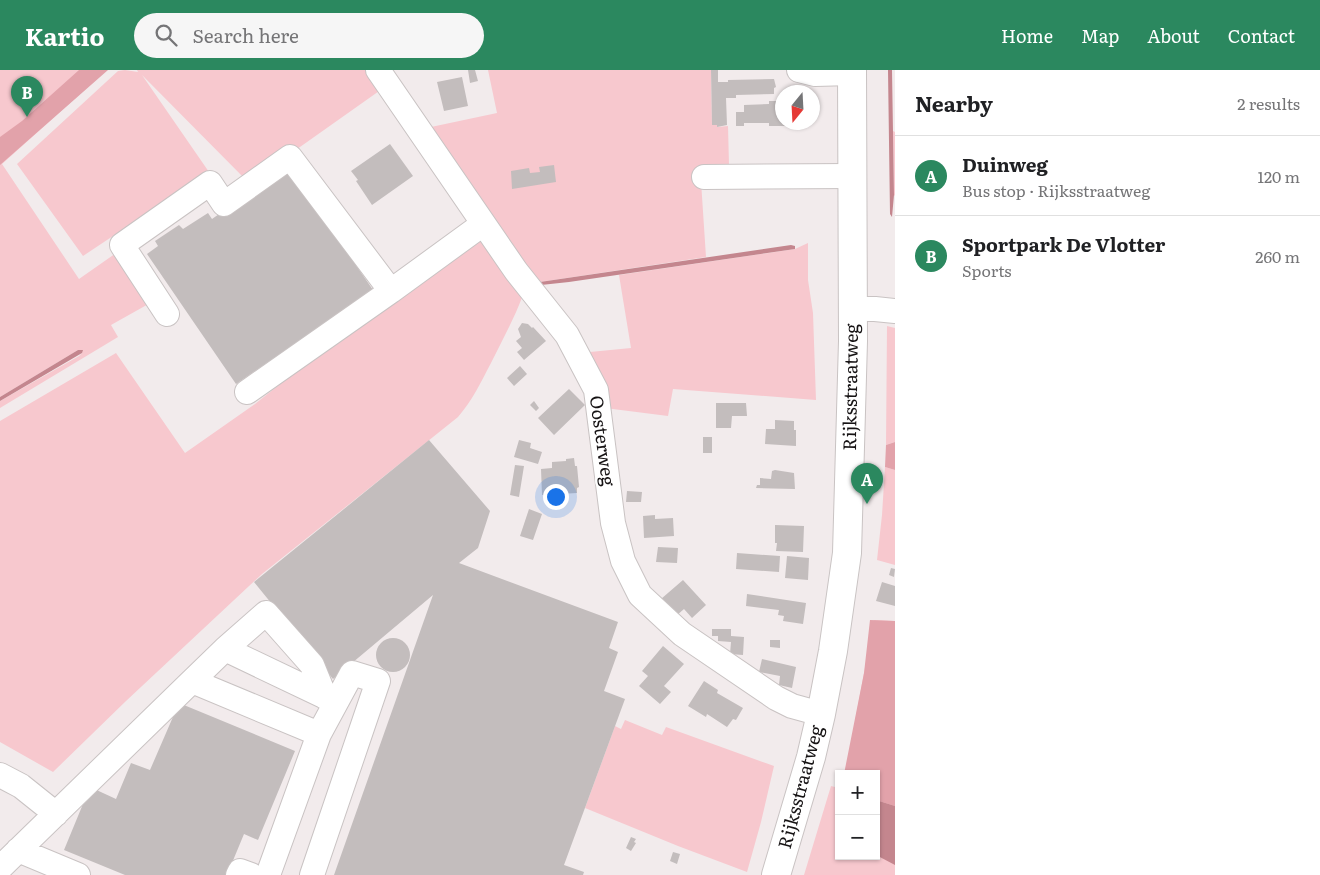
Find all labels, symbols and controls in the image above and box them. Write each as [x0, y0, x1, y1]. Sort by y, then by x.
search box [134, 13, 484, 58]
text: Kartio [25, 18, 104, 53]
icon: search [152, 21, 180, 49]
text: Search here [192, 21, 299, 49]
text: Home [1001, 22, 1053, 49]
text: Map [1081, 22, 1119, 49]
text: About [1147, 22, 1200, 49]
text: Contact [1228, 22, 1295, 49]
pin: B [11, 76, 43, 117]
north arrow [775, 85, 820, 130]
text: Nearby [915, 87, 993, 118]
text: 2 results [1237, 91, 1300, 115]
text: Duinweg [962, 150, 1048, 178]
text: A [925, 164, 937, 188]
text: 120 m [1257, 164, 1300, 188]
text: Bus stop · Rijksstraatweg [962, 178, 1150, 202]
text: Sportpark De Vlotter [962, 230, 1165, 258]
text: B [925, 244, 937, 268]
text: 260 m [1255, 244, 1300, 268]
text: Sports [962, 258, 1012, 282]
street label: Rijksstraatweg [835, 322, 864, 451]
street label: Oosterweg [584, 394, 623, 489]
pin: A [851, 463, 883, 504]
your location [543, 484, 569, 510]
street label: Rijksstraatweg [770, 721, 829, 851]
map controls [835, 770, 880, 860]
button: + [835, 770, 880, 815]
button: − [835, 815, 880, 860]

